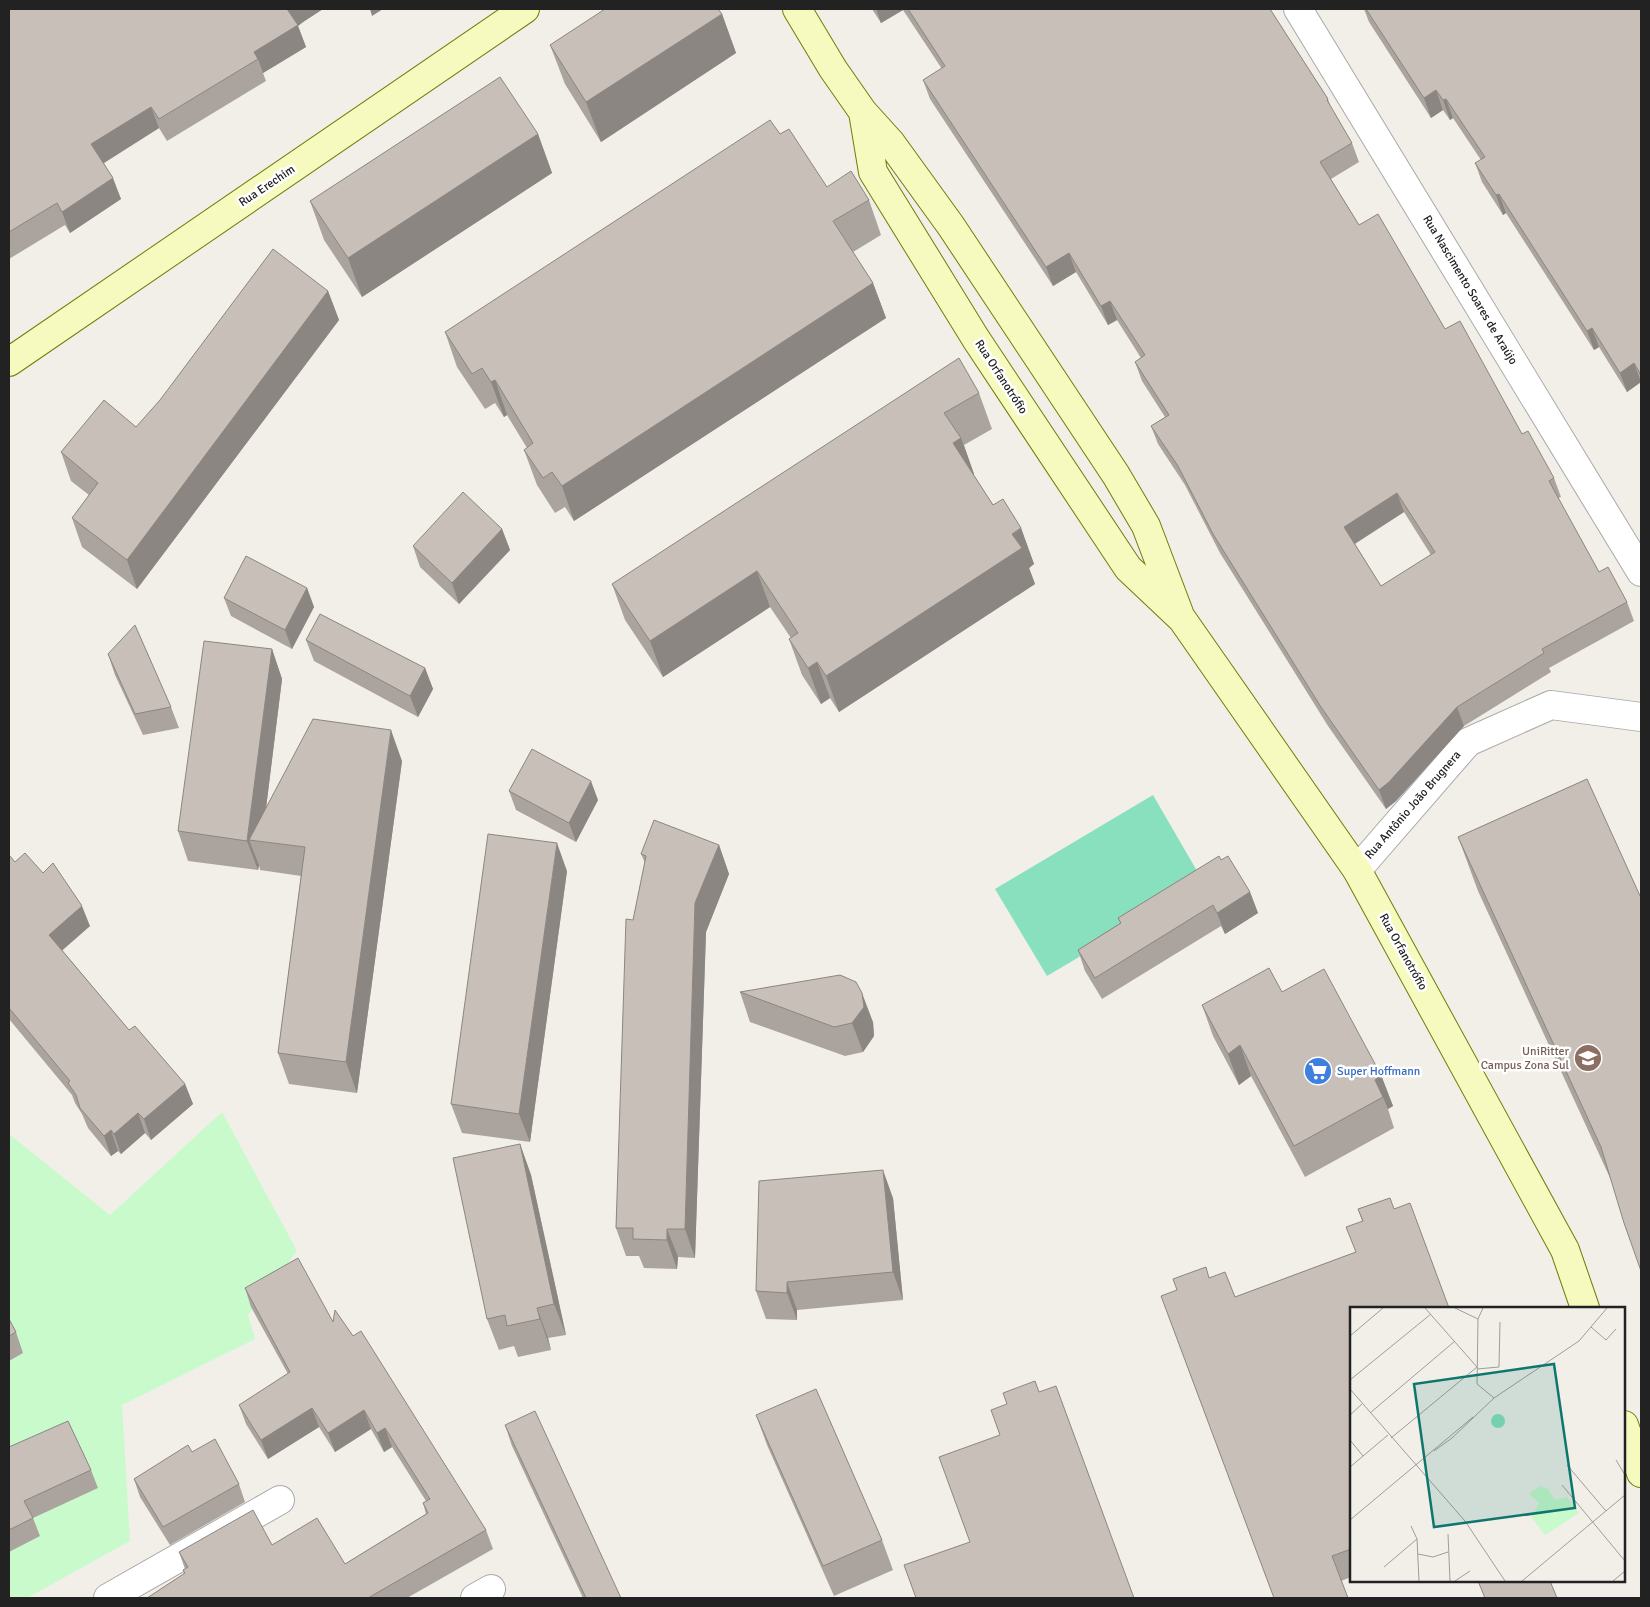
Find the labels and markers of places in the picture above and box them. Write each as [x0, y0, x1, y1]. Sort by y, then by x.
school or university icon: UniRitter Campus Zona Sul [1573, 1043, 1603, 1073]
place label: UniRitter Campus Zona Sul [1481, 1044, 1570, 1073]
supermarket icon: Super Hoffmann [1303, 1056, 1333, 1086]
place label: Super Hoffmann [1337, 1064, 1420, 1079]

